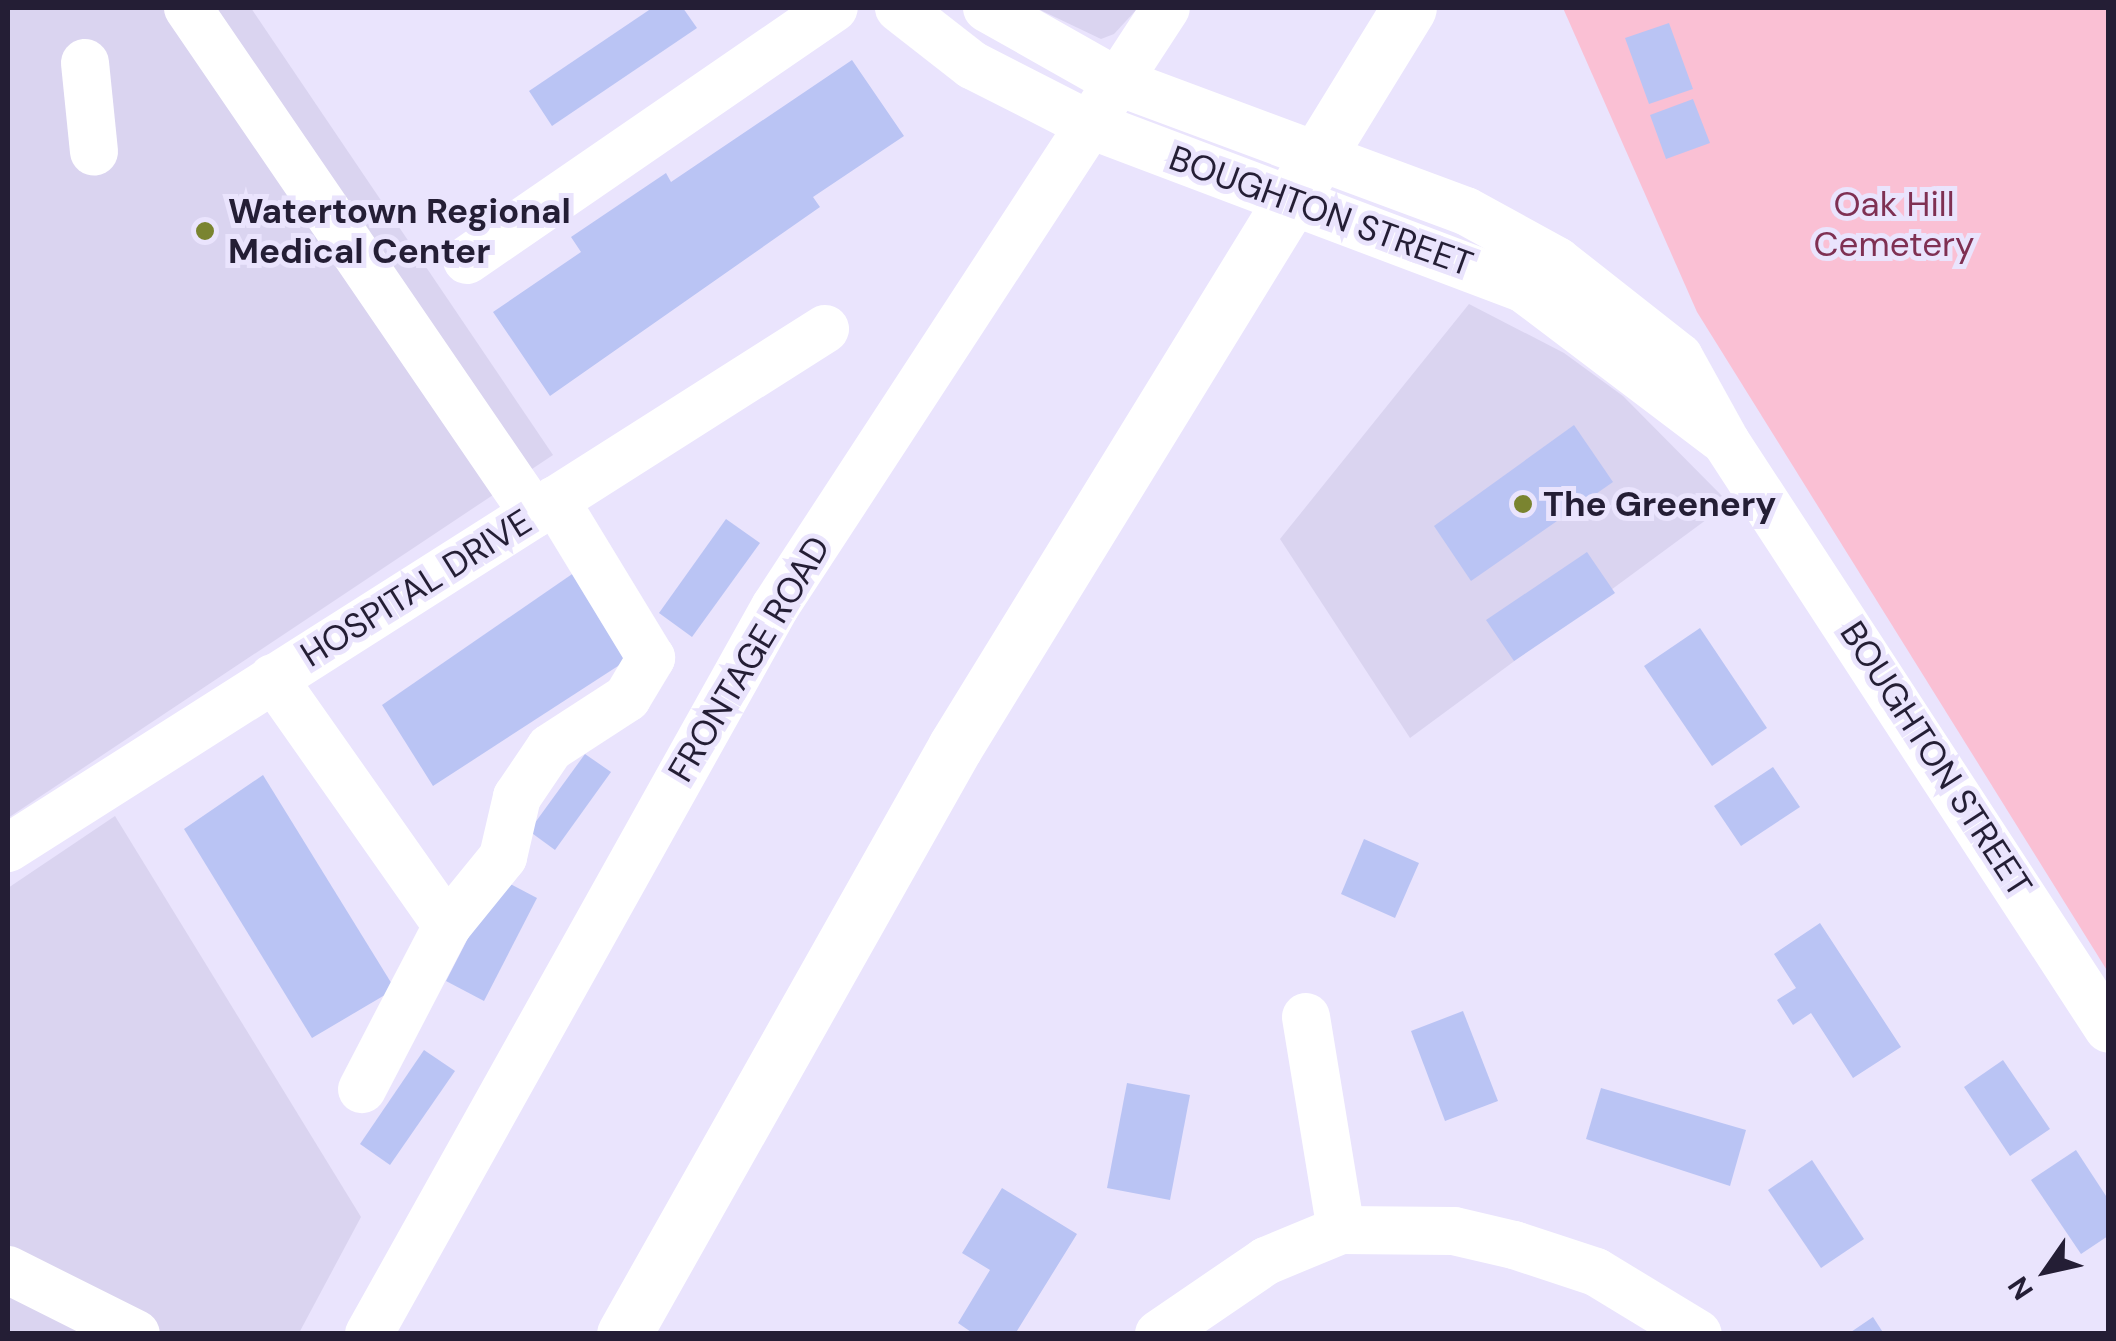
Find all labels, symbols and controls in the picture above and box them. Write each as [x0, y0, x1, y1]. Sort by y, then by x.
street label: BOUGHTON STREET [1164, 137, 1478, 285]
park label: Oak Hill Cemetery [1814, 183, 1974, 265]
place label: Watertown Regional Medical Center [228, 190, 571, 272]
marker: Watertown Regional Medical Center [192, 218, 218, 244]
place label: The Greenery [1543, 483, 1776, 525]
marker: The Greenery [1512, 493, 1534, 515]
street label: HOSPITAL DRIVE [293, 500, 539, 676]
street label: FRONTAGE ROAD [659, 529, 839, 789]
street label: BOUGHTON STREET [1831, 613, 2041, 905]
north arrow [1996, 1221, 2096, 1321]
text: N [2000, 1269, 2042, 1307]

